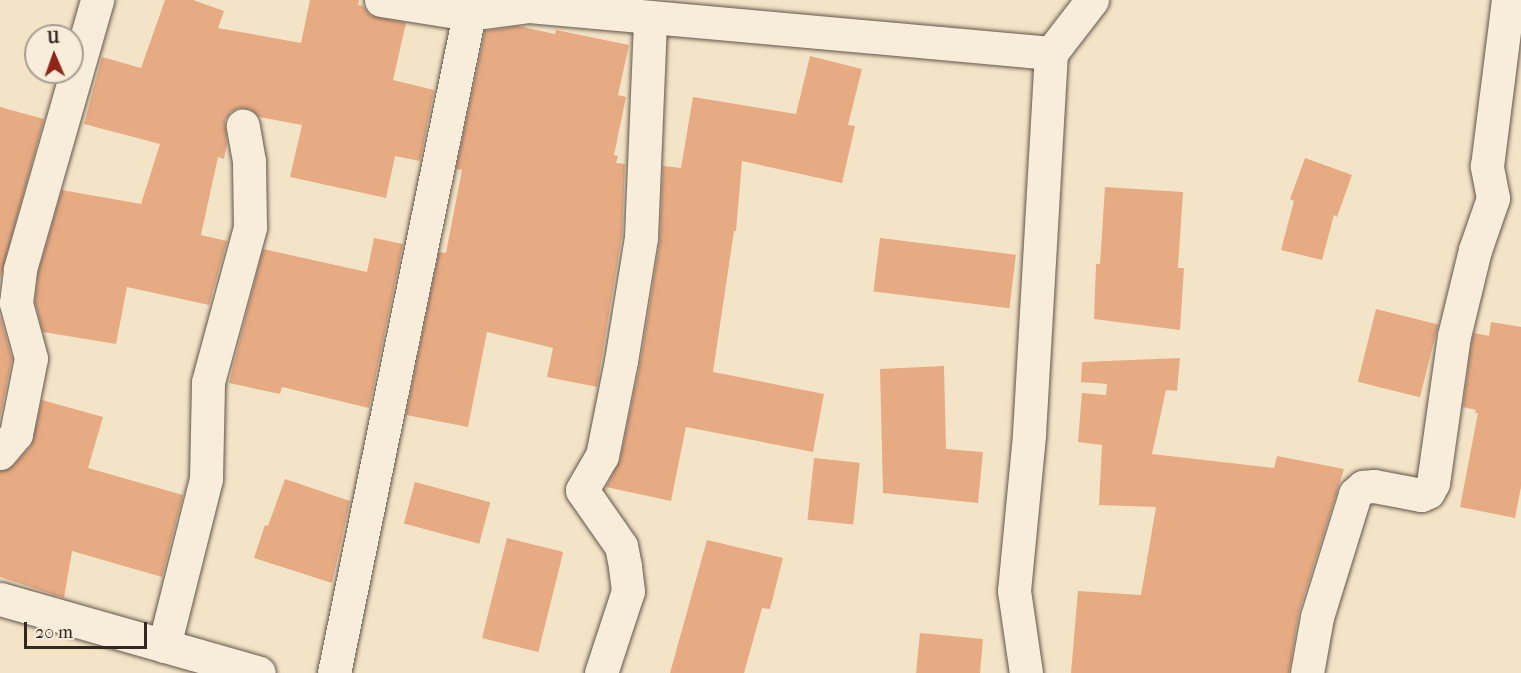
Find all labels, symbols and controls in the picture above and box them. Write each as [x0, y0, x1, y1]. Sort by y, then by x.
north arrow [24, 24, 84, 84]
text: U [47, 28, 60, 47]
scale bar [27, 610, 150, 648]
text: 20 m [35, 622, 73, 643]

